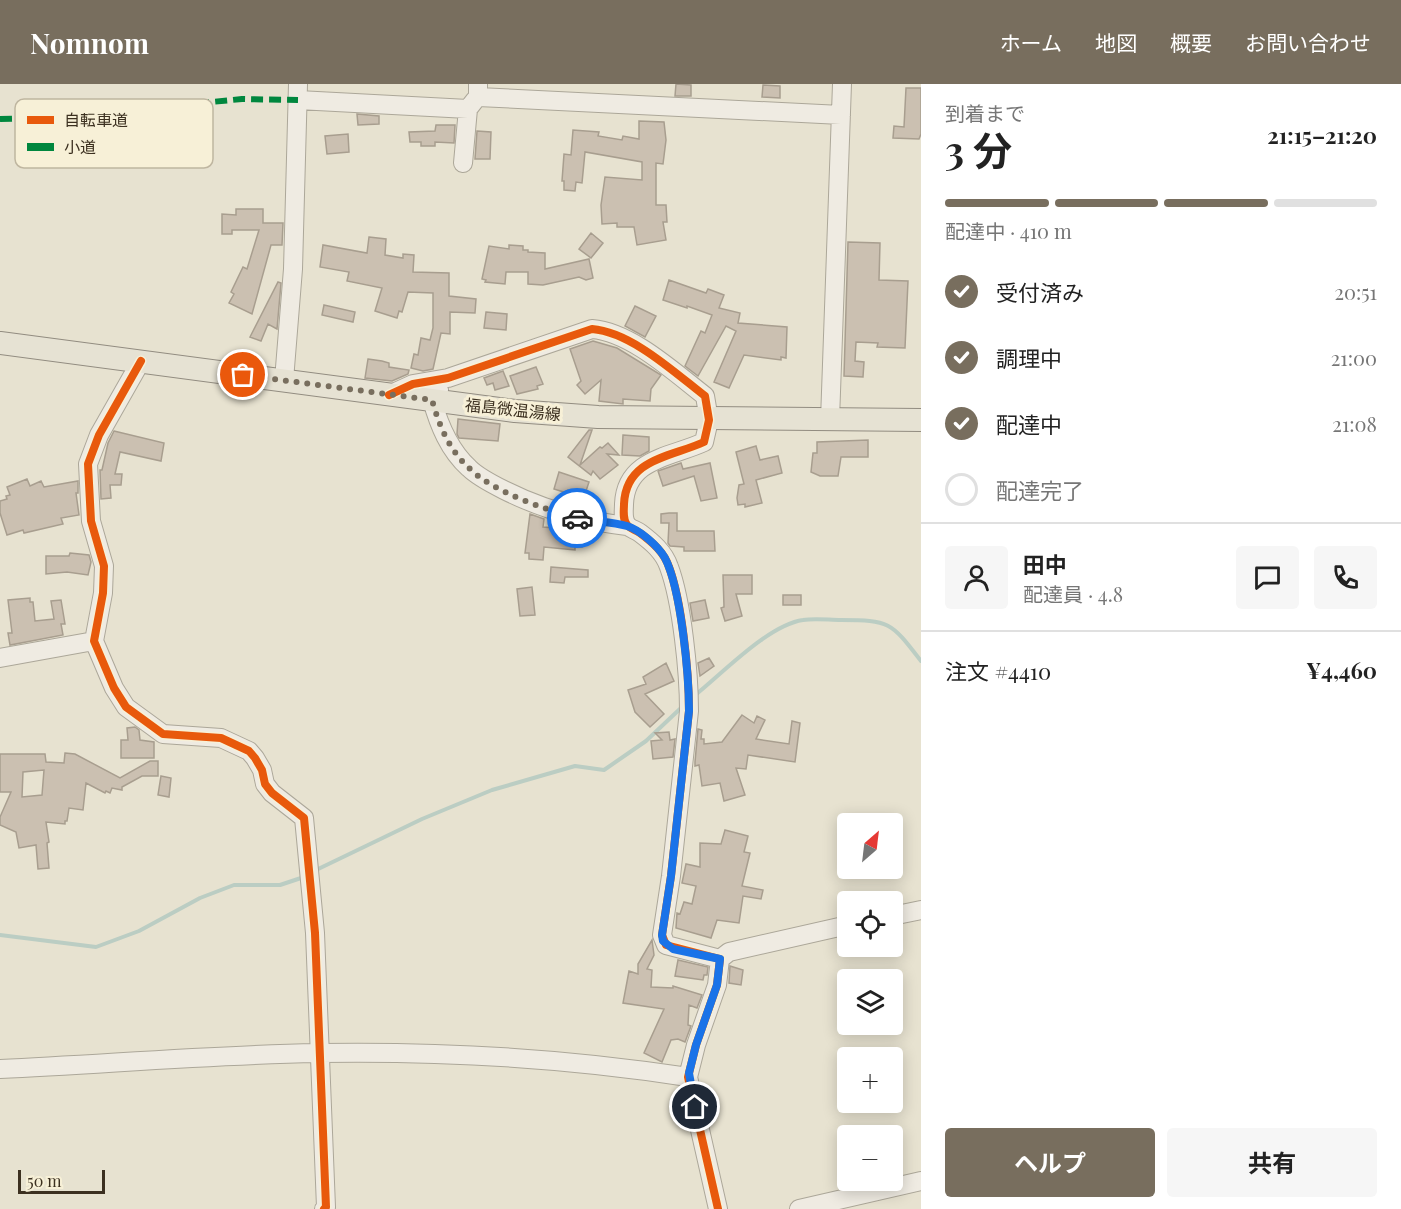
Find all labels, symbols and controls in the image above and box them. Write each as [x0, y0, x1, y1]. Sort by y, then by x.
text: Nomnom [30, 24, 149, 61]
text: ホーム [1000, 28, 1062, 56]
text: 地図 [1095, 28, 1137, 56]
text: 概要 [1170, 28, 1212, 56]
text: お問い合わせ [1245, 28, 1371, 56]
legend [15, 99, 213, 168]
text: 到着まで [945, 99, 1025, 126]
text: 自転車道 [64, 109, 128, 130]
text: 21:15–21:20 [1267, 120, 1377, 150]
text: 3 分 [945, 123, 1012, 175]
text: 小道 [64, 136, 96, 157]
text: 配達中 · 410 m [945, 217, 1072, 244]
icon: check [945, 275, 978, 308]
text: 受付済み [996, 277, 1084, 307]
text: 20:51 [1334, 278, 1377, 305]
icon: check [945, 341, 978, 374]
text: 調理中 [996, 343, 1062, 373]
text: 21:00 [1331, 344, 1377, 371]
pin [217, 349, 268, 400]
icon: bag [226, 358, 259, 391]
street label: 福島微温湯線 [464, 394, 562, 424]
icon: check [945, 407, 978, 440]
text: 配達中 [996, 409, 1062, 439]
text: 21:08 [1332, 410, 1377, 437]
text: 配達完了 [996, 475, 1084, 505]
courier [547, 488, 607, 548]
icon: car [561, 502, 594, 535]
button: person [945, 546, 1008, 609]
button: chat [1236, 546, 1299, 609]
button: phone [1314, 546, 1377, 609]
text: 田中 [1023, 549, 1067, 579]
text: 配達員 · 4.8 [1023, 580, 1123, 607]
text: ¥4,460 [1306, 655, 1377, 685]
text: 注文 #4410 [945, 656, 1051, 686]
north arrow [837, 813, 903, 879]
map controls [837, 813, 903, 1191]
button: locate [837, 891, 903, 957]
button: layers [837, 969, 903, 1035]
button: + [837, 1047, 903, 1113]
pin [669, 1081, 720, 1132]
icon: home [678, 1090, 711, 1123]
button: − [837, 1125, 903, 1191]
button: ヘルプ [945, 1128, 1155, 1197]
button: 共有 [1167, 1128, 1377, 1197]
scale bar [18, 1167, 105, 1194]
text: 50 m [27, 1170, 61, 1191]

